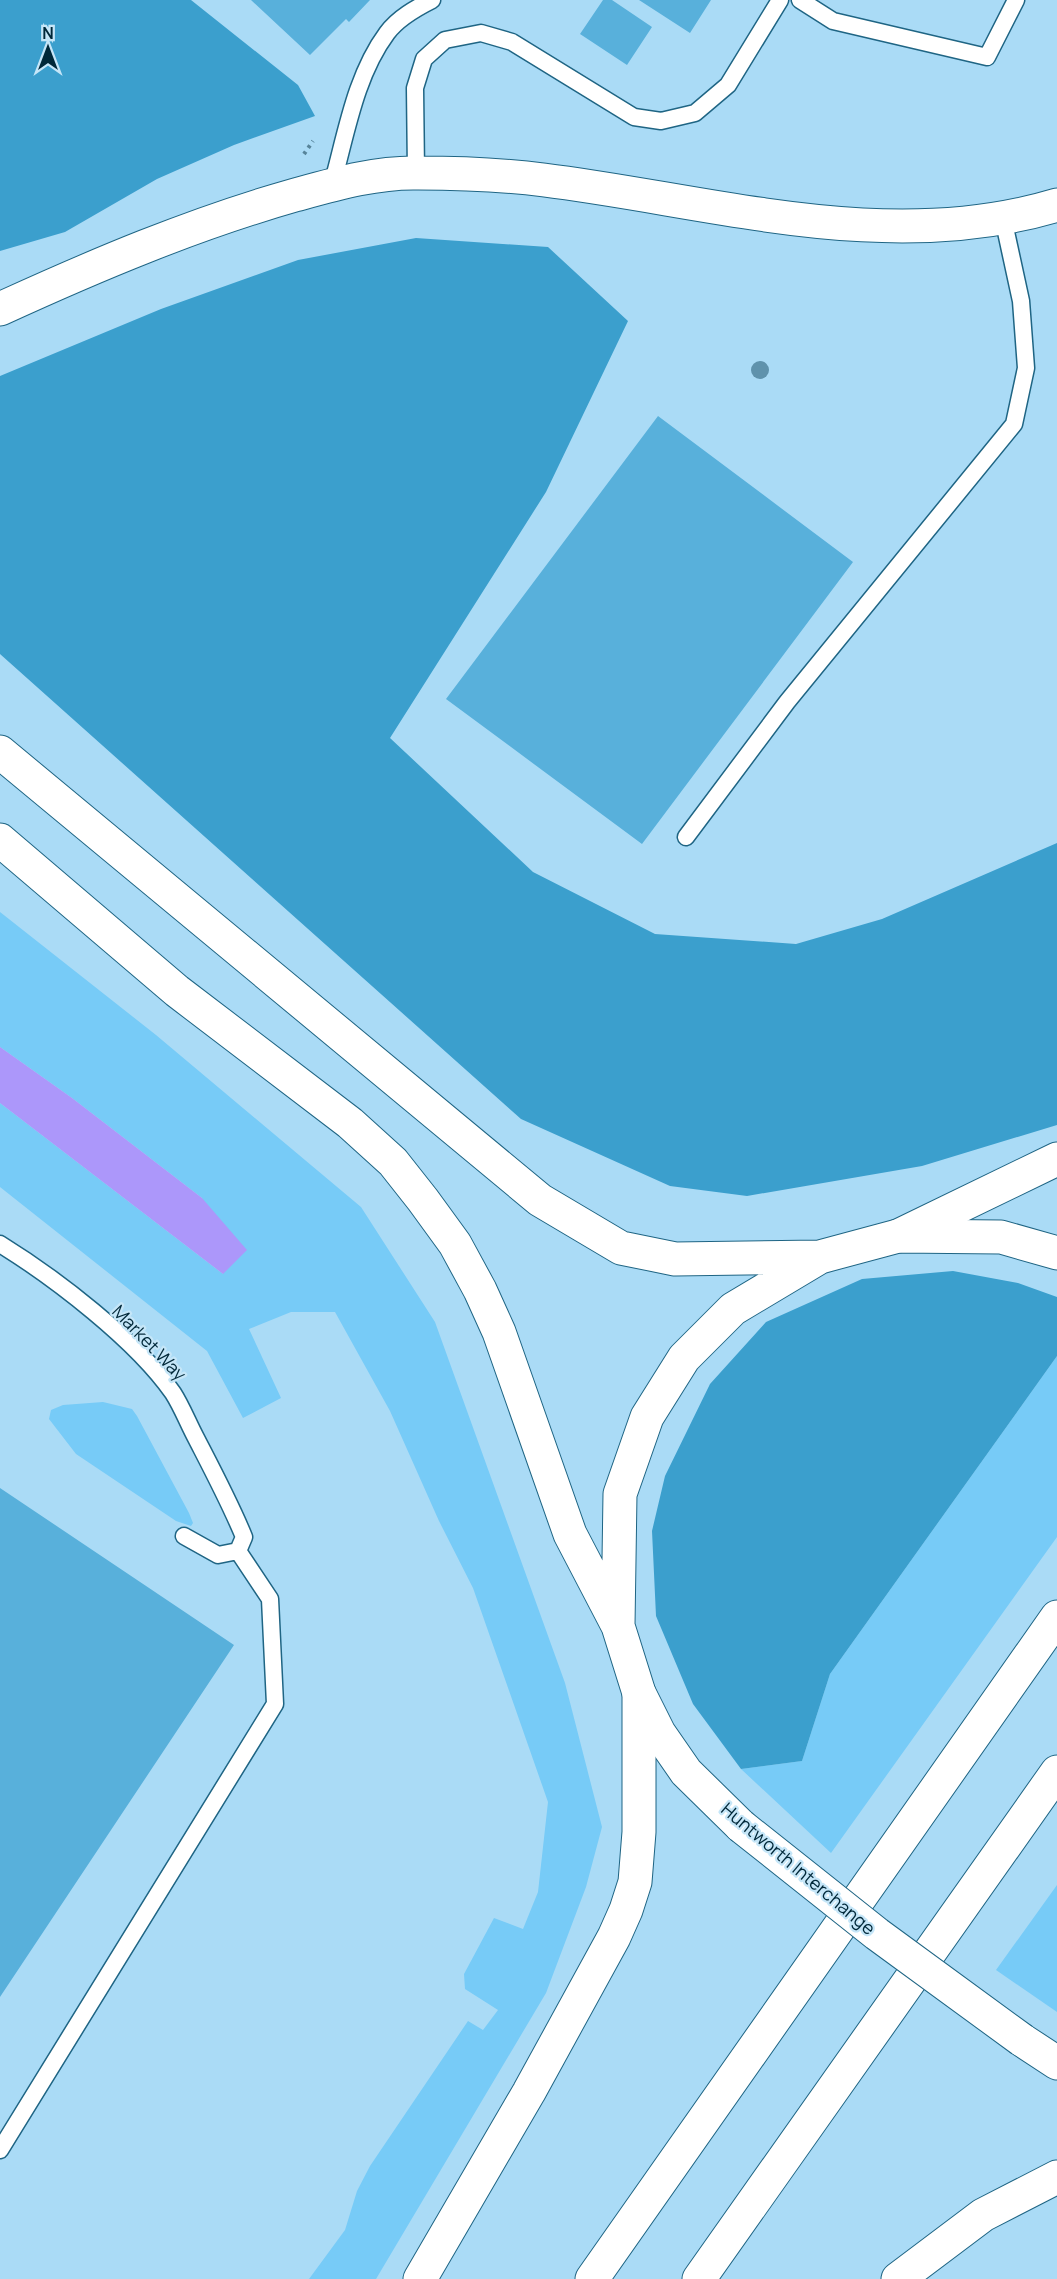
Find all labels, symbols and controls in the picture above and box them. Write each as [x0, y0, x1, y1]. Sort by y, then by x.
north arrow [18, 18, 78, 78]
text: N [42, 22, 54, 44]
street label: Market Way [108, 1299, 192, 1386]
street label: Huntworth Interchange [717, 1797, 881, 1940]

